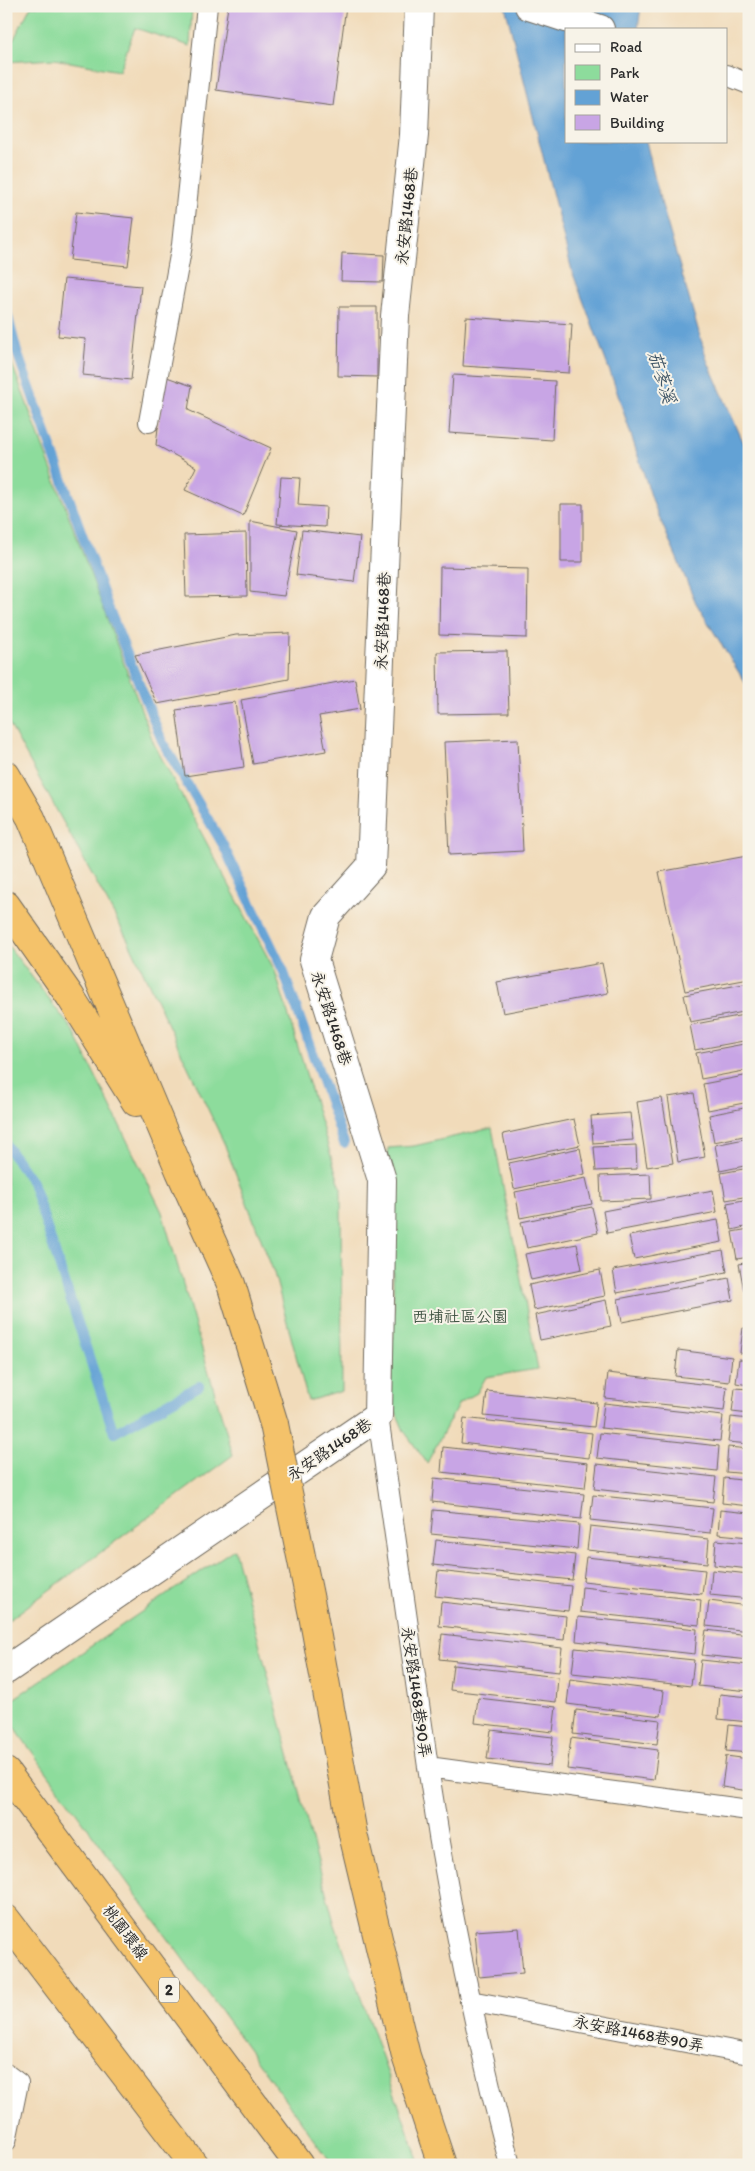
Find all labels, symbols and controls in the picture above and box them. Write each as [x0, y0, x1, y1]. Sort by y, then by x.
legend [565, 28, 728, 142]
text: Road [610, 38, 643, 56]
text: Park [610, 64, 640, 82]
text: Water [610, 88, 649, 106]
text: Building [610, 114, 664, 132]
street label: 永安路1468巷 [392, 166, 421, 266]
water label: 茄苳溪 [644, 348, 681, 407]
street label: 永安路1468巷 [371, 572, 394, 670]
street label: 永安路1468巷 [307, 968, 356, 1068]
park label: 西埔社區公園 [412, 1307, 508, 1326]
street label: 永安路1468巷 [283, 1414, 375, 1485]
street label: 永安路1468巷90弄 [398, 1625, 435, 1759]
street label: 桃園環線 [99, 1901, 152, 1964]
road number: 2 [159, 1978, 179, 2002]
street label: 永安路1468巷90弄 [572, 2012, 706, 2055]

